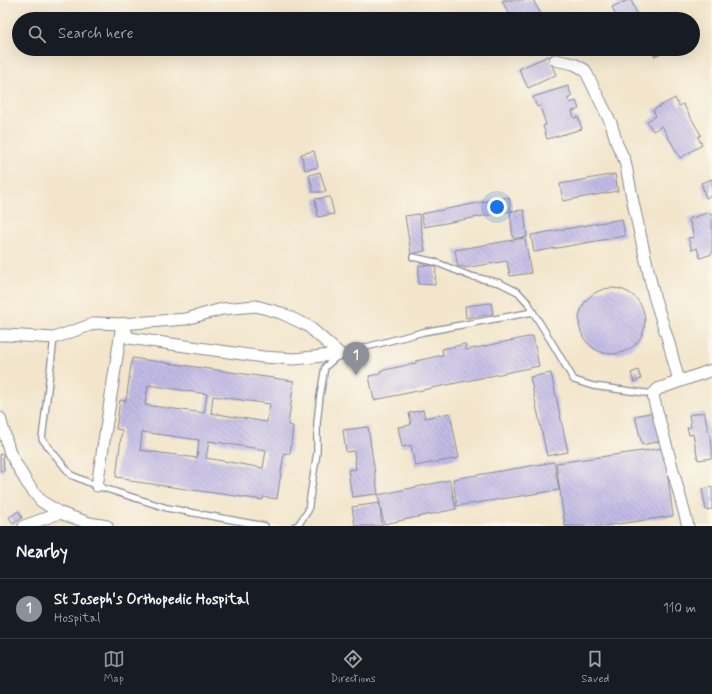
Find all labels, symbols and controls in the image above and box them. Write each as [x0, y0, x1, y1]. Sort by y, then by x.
search box [12, 12, 700, 56]
icon: search [26, 23, 48, 45]
text: Search here [58, 24, 134, 44]
your location [487, 197, 507, 217]
pin: 1 [343, 342, 369, 375]
text: Nearby [16, 541, 68, 563]
text: St Joseph's Orthopedic Hospital [54, 590, 249, 610]
text: 1 [26, 600, 32, 617]
text: 110 m [663, 600, 696, 617]
text: Hospital [54, 610, 100, 627]
tab: Map [103, 648, 125, 686]
tab: Directions [330, 648, 376, 686]
tab: Saved [581, 648, 609, 686]

